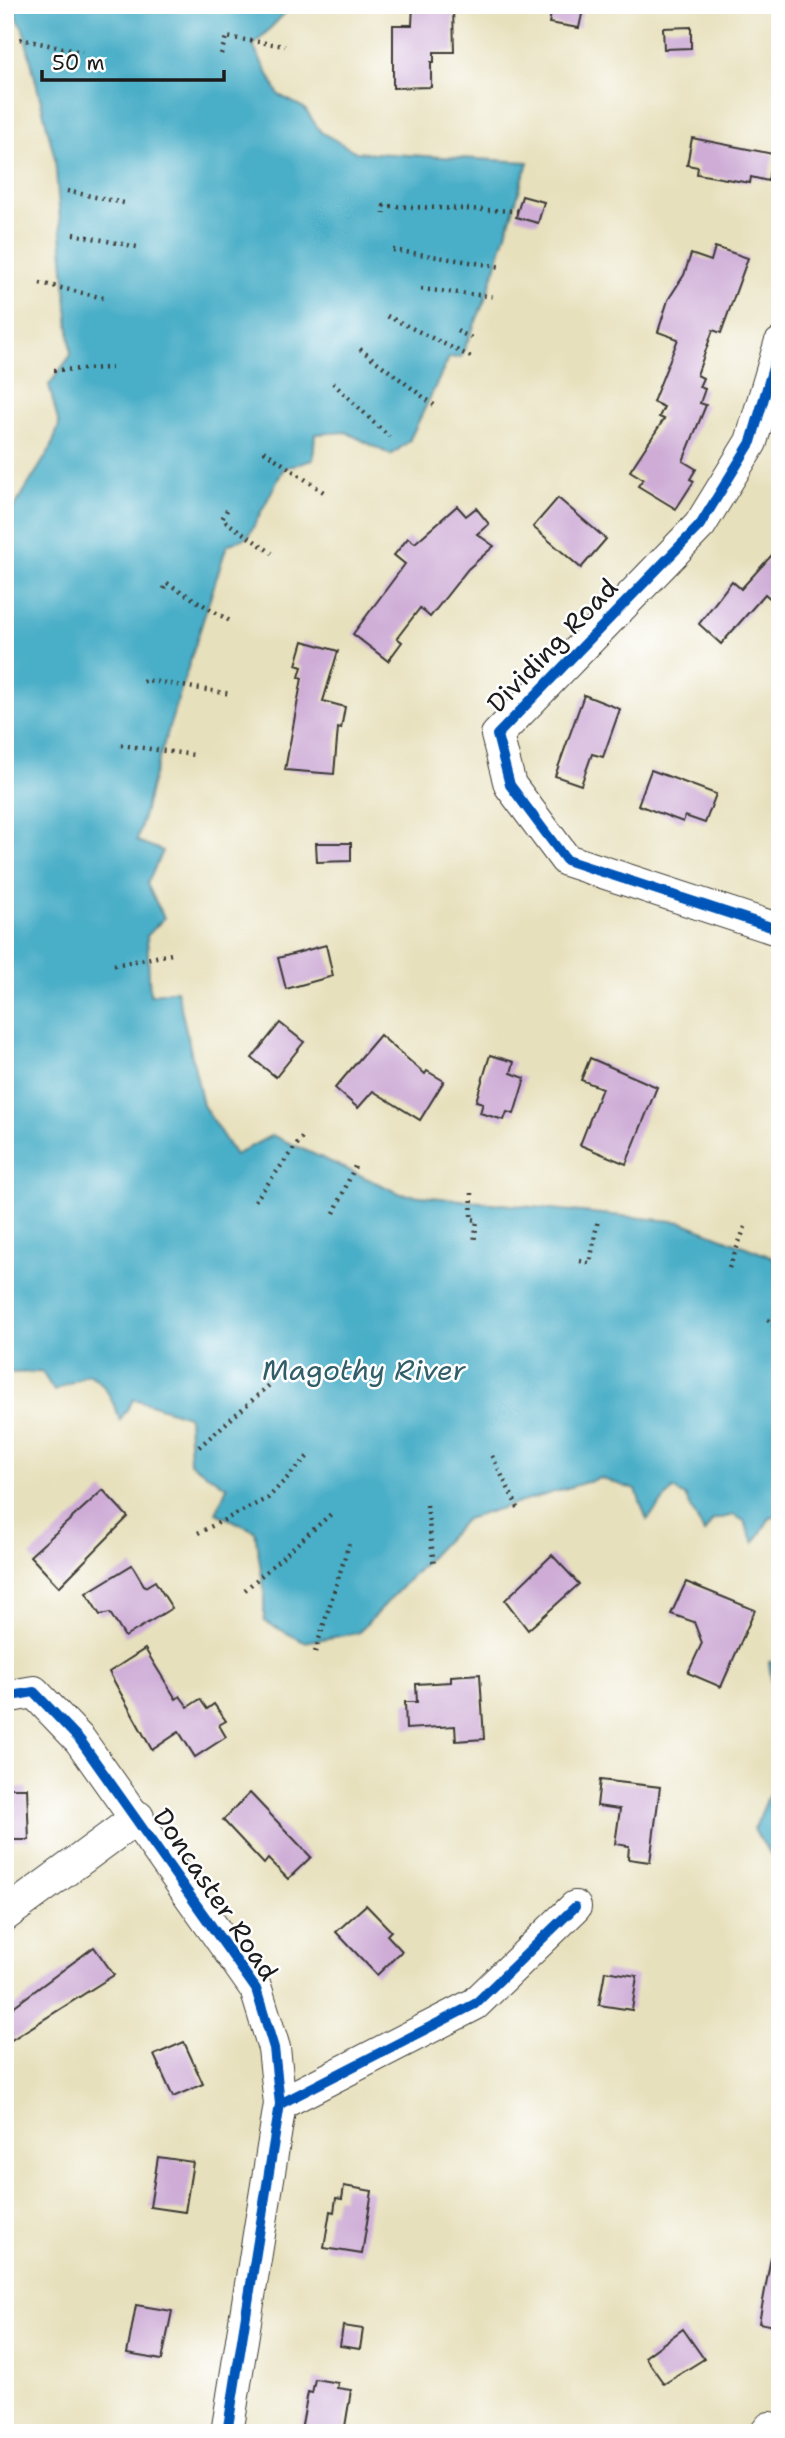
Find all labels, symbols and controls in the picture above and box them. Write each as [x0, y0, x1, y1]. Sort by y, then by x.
scale bar [42, 38, 224, 82]
text: 50 m [52, 49, 105, 77]
street label: Dividing Road [479, 570, 625, 720]
water label: Magothy River [262, 1351, 467, 1389]
street label: Doncaster Road [145, 1801, 287, 1987]

